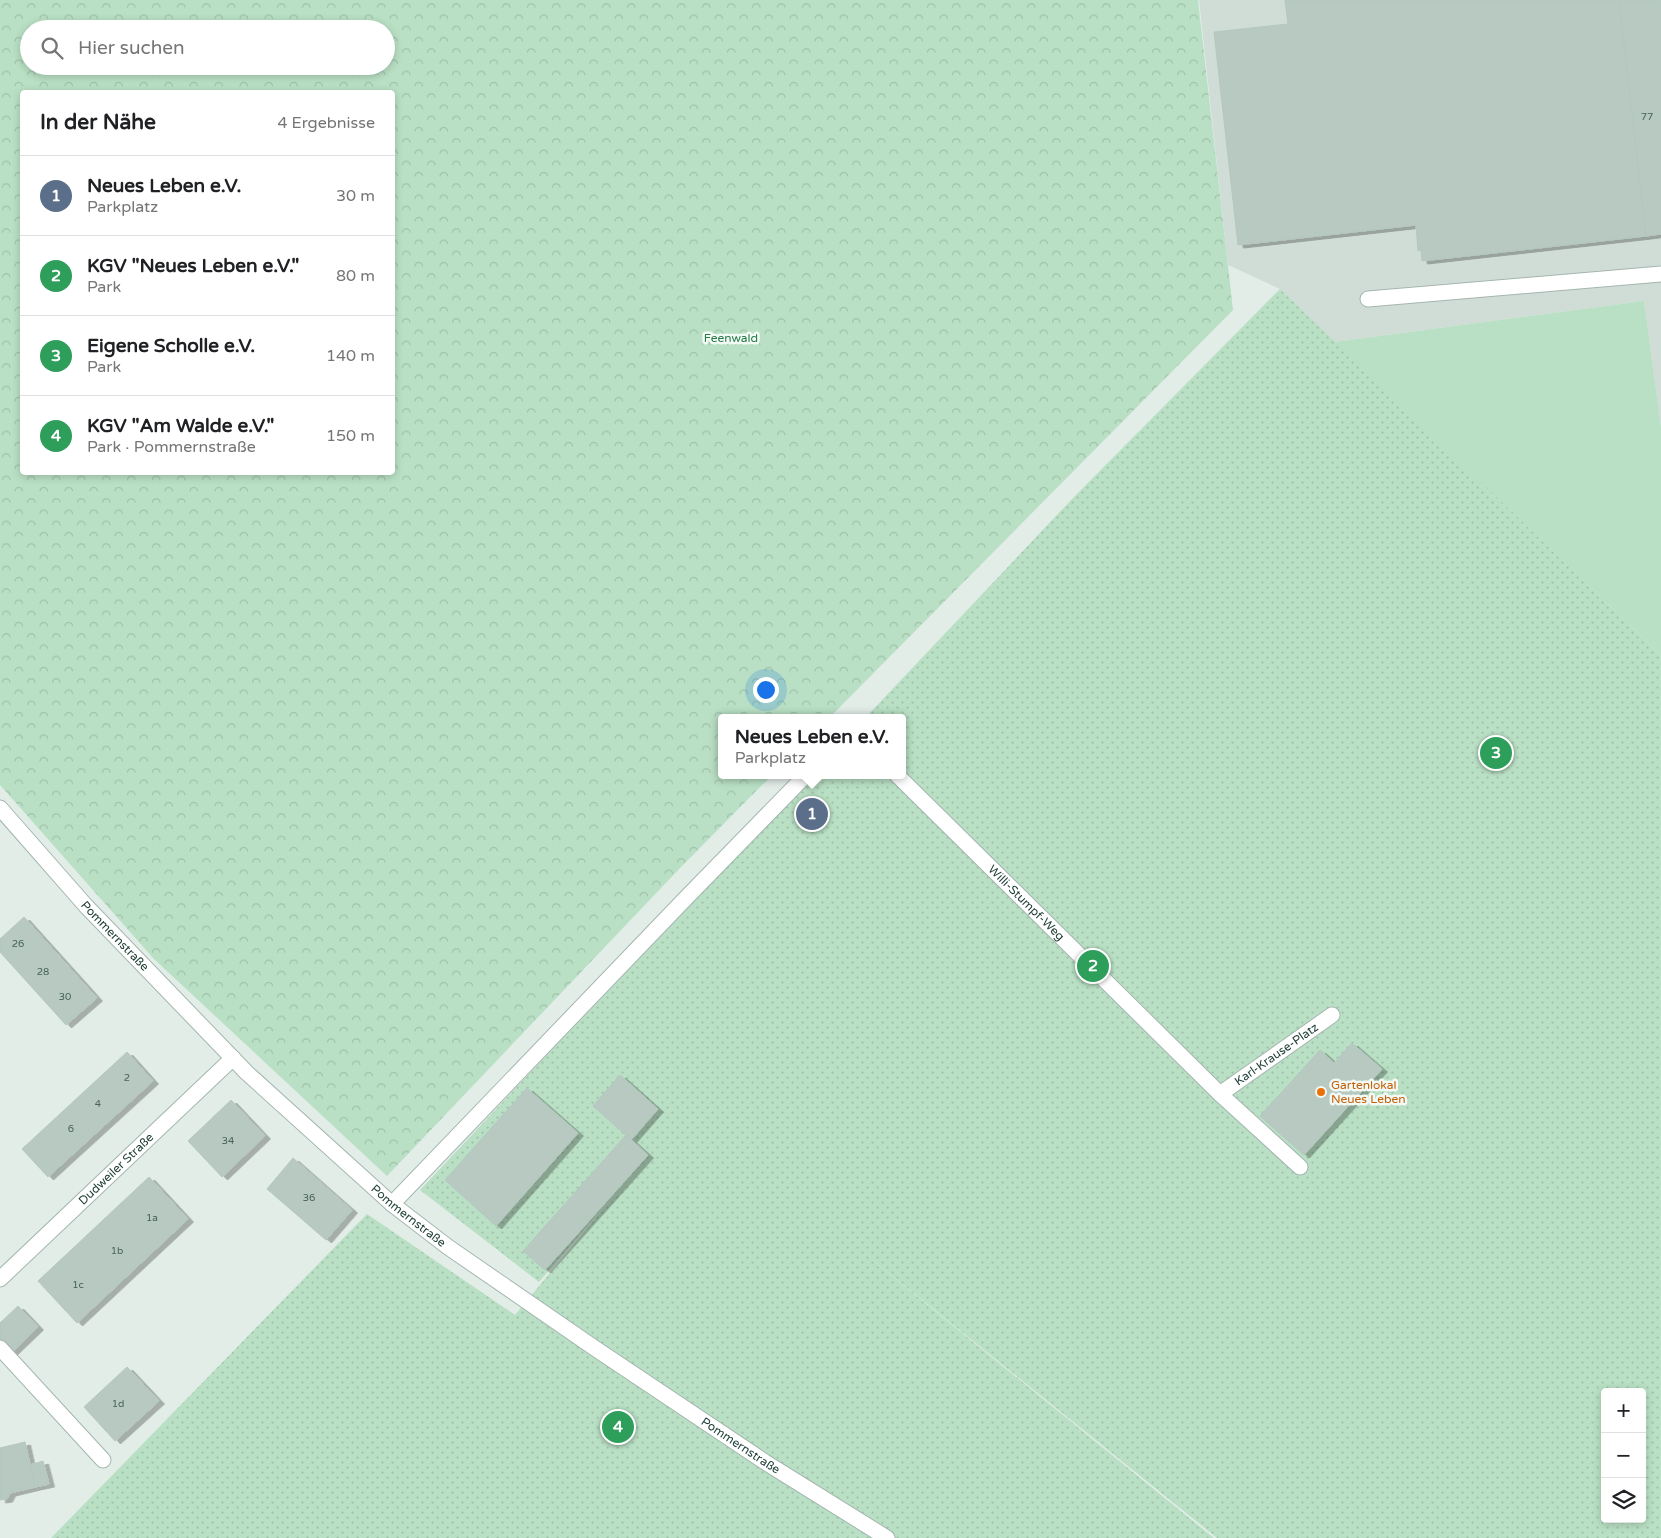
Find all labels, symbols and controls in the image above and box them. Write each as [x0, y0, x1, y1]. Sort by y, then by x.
search box [20, 20, 395, 75]
icon: search [38, 34, 66, 62]
text: Hier suchen [78, 37, 185, 59]
text: In der Nähe [40, 110, 156, 135]
house number: 77 [1641, 111, 1653, 123]
text: 4 Ergebnisse [277, 113, 375, 133]
text: Neues Leben e.V. [87, 175, 241, 197]
text: 1 [51, 186, 61, 206]
text: 30 m [336, 186, 375, 206]
text: Parkplatz [87, 197, 158, 217]
text: KGV "Neues Leben e.V." [87, 255, 299, 277]
text: 2 [51, 266, 61, 286]
text: 80 m [336, 266, 375, 286]
text: Park [87, 277, 121, 297]
park label: Feenwald [704, 331, 758, 345]
text: Eigene Scholle e.V. [87, 335, 255, 357]
text: 3 [51, 346, 61, 366]
text: 140 m [326, 346, 375, 366]
text: Park [87, 357, 121, 377]
text: KGV "Am Walde e.V." [87, 415, 274, 437]
text: 4 [51, 426, 61, 446]
text: 150 m [326, 426, 375, 446]
text: Park · Pommernstraße [87, 437, 256, 457]
your location [753, 677, 779, 703]
popup [718, 714, 906, 779]
text: Neues Leben e.V. [735, 726, 889, 748]
pin: 3 [1480, 734, 1512, 772]
text: Parkplatz [735, 748, 806, 768]
pin: 1 [796, 795, 828, 833]
street label: Willi-Stumpf-Weg [986, 862, 1067, 943]
street label: Pommernstraße [78, 898, 152, 974]
house number: 26 [12, 938, 24, 950]
pin: 2 [1077, 947, 1109, 985]
house number: 28 [37, 966, 49, 978]
house number: 30 [59, 991, 71, 1003]
street label: Karl-Krause-Platz [1232, 1020, 1321, 1088]
house number: 2 [124, 1072, 130, 1084]
place label: Gartenlokal Neues Leben [1331, 1078, 1406, 1106]
marker: Gartenlokal Neues Leben [1315, 1086, 1327, 1098]
house number: 4 [95, 1098, 101, 1110]
house number: 6 [68, 1123, 74, 1135]
street label: Dudweiler Straße [76, 1130, 157, 1208]
house number: 34 [222, 1135, 234, 1147]
street label: Pommernstraße [368, 1182, 449, 1250]
house number: 36 [303, 1192, 315, 1204]
house number: 1a [146, 1212, 158, 1224]
house number: 1b [111, 1245, 123, 1257]
house number: 1c [72, 1279, 84, 1291]
map controls [1601, 1388, 1646, 1523]
button: + [1601, 1388, 1646, 1433]
house number: 1d [112, 1398, 124, 1410]
pin: 4 [602, 1408, 634, 1446]
street label: Pommernstraße [699, 1414, 783, 1477]
button: − [1601, 1433, 1646, 1478]
button: layers [1601, 1478, 1646, 1523]

